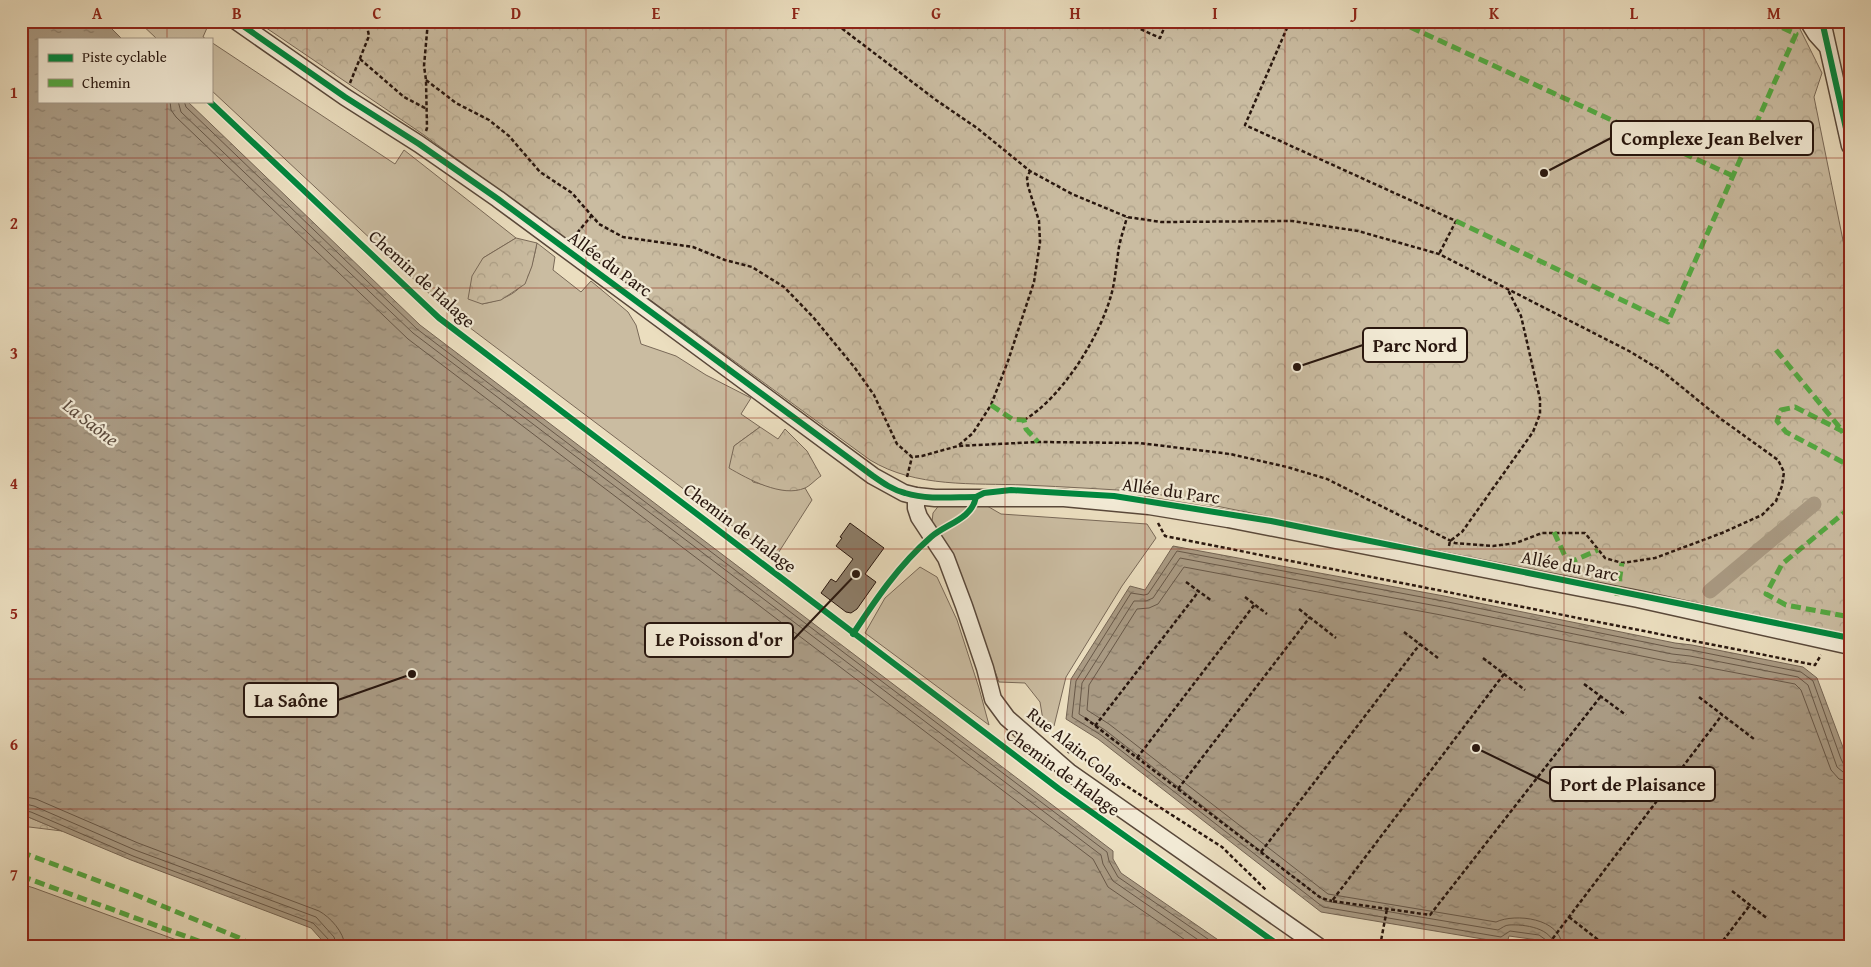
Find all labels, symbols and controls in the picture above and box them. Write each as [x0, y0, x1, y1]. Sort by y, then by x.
text: A [92, 1, 103, 25]
text: B [232, 1, 242, 25]
text: C [372, 1, 382, 25]
text: D [511, 1, 521, 25]
text: E [652, 1, 661, 25]
text: F [792, 1, 800, 25]
text: G [931, 1, 941, 25]
text: H [1069, 1, 1081, 25]
text: I [1212, 1, 1218, 25]
text: J [1349, 1, 1358, 25]
text: K [1489, 1, 1500, 25]
text: L [1630, 1, 1639, 25]
text: M [1767, 1, 1781, 25]
legend [38, 38, 212, 102]
text: Piste cyclable [82, 46, 167, 67]
text: Chemin [82, 72, 131, 93]
text: 1 [10, 80, 18, 104]
callout: Complexe Jean Belver [1611, 121, 1813, 155]
text: Complexe Jean Belver [1621, 124, 1803, 152]
text: 2 [10, 211, 18, 235]
street label: Chemin de Halage [363, 223, 482, 334]
street label: Allée du Parc [563, 224, 658, 303]
callout: Parc Nord [1363, 328, 1467, 362]
text: Parc Nord [1373, 331, 1457, 359]
text: 3 [10, 341, 18, 365]
water label: La Saône [56, 391, 125, 453]
street label: Allée du Parc [1120, 470, 1222, 511]
text: 4 [10, 471, 18, 495]
street label: Chemin de Halage [678, 476, 803, 579]
street label: Allée du Parc [1519, 543, 1621, 588]
text: 5 [10, 601, 18, 625]
callout: Le Poisson d'or [645, 623, 793, 657]
text: Le Poisson d'or [655, 625, 783, 653]
callout: La Saône [244, 683, 338, 717]
text: La Saône [254, 686, 328, 714]
street label: Rue Alain Colas [1021, 700, 1129, 793]
street label: Chemin de Halage [1001, 721, 1126, 822]
text: 6 [10, 732, 18, 756]
callout: Port de Plaisance [1550, 767, 1715, 801]
text: Port de Plaisance [1560, 770, 1706, 798]
text: 7 [10, 862, 18, 886]

